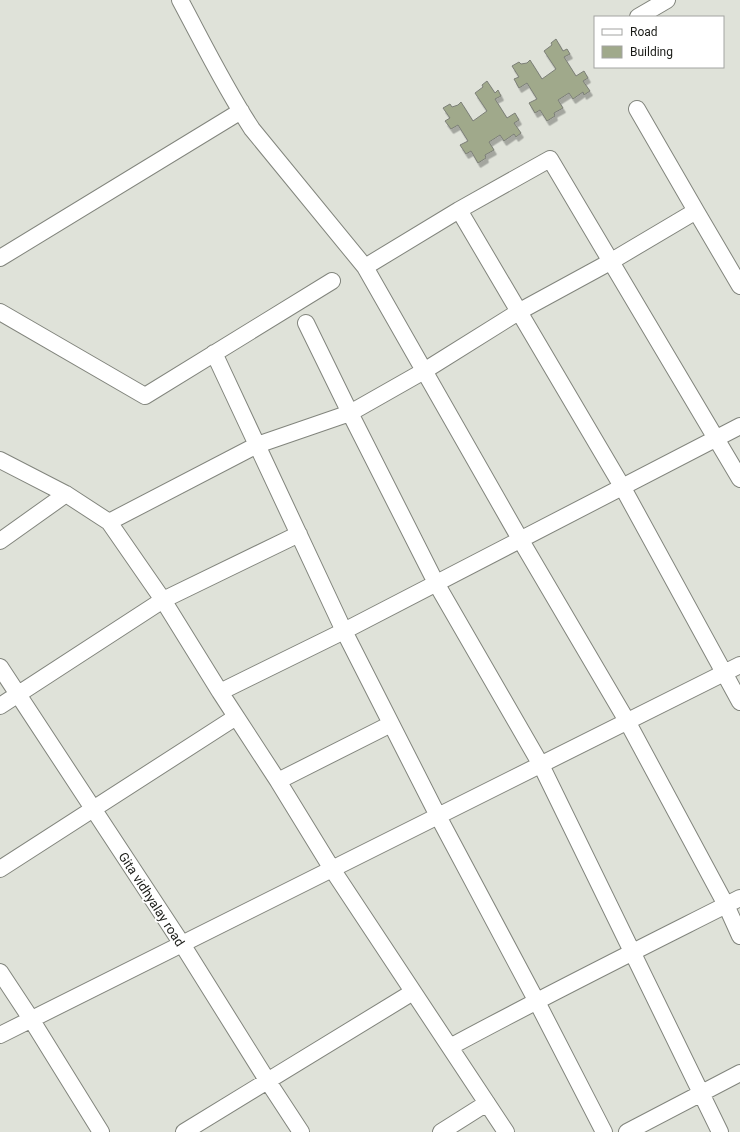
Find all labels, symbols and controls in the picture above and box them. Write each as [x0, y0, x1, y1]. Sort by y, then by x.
legend [594, 16, 724, 68]
text: Road [630, 25, 658, 39]
text: Building [630, 45, 673, 59]
street label: Gita vidhyalay road [116, 849, 188, 949]

